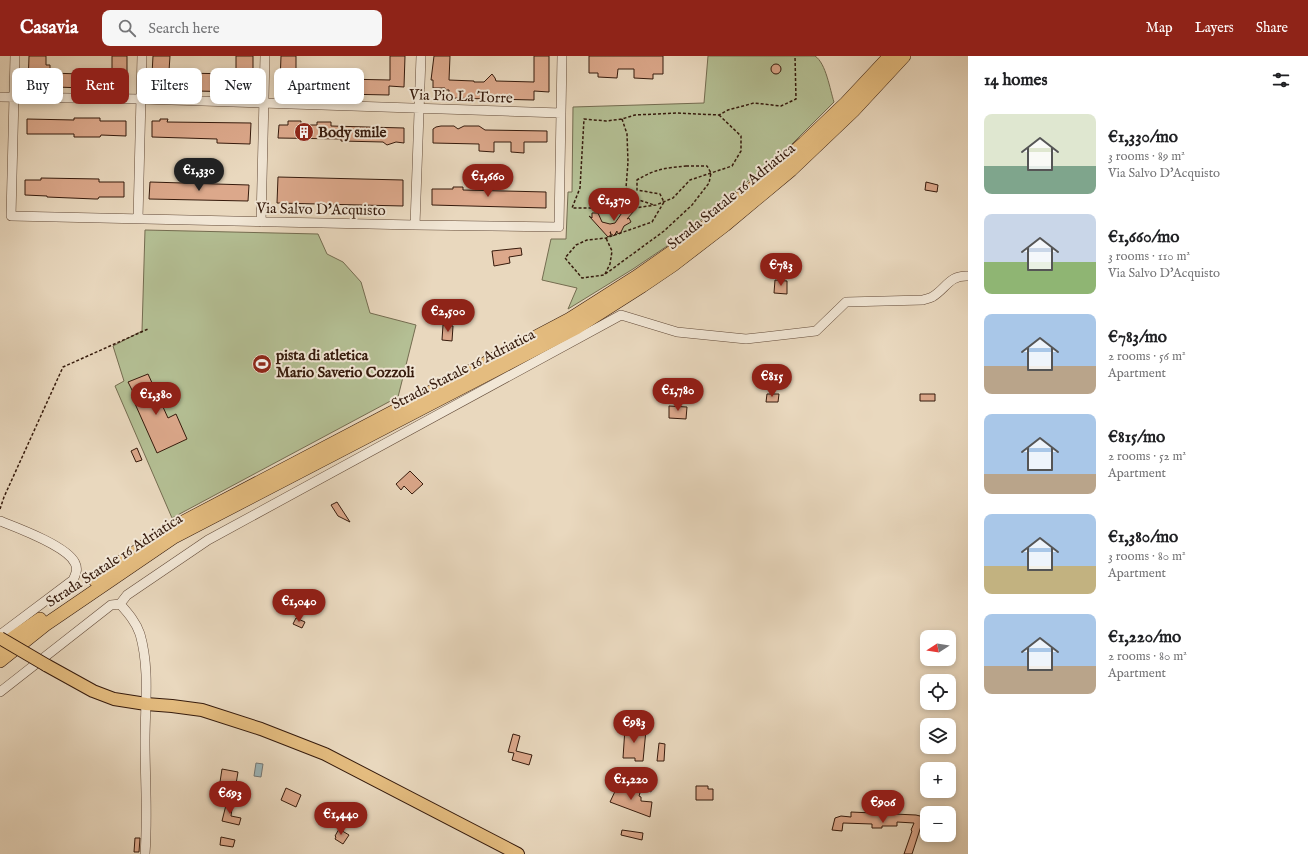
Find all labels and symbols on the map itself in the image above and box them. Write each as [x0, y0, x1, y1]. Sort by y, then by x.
street label: Via Pio La Torre [408, 85, 513, 108]
building icon: Body smile [293, 121, 315, 143]
place label: Body smile [318, 123, 387, 142]
street label: Strada Statale 16 Adriatica [664, 139, 800, 254]
pin: €1,330 [166, 158, 232, 192]
pin: €1,660 [455, 164, 521, 198]
pin: €1,370 [581, 188, 647, 222]
street label: Via Salvo D'Acquisto [255, 199, 386, 220]
pin: €783 [757, 253, 805, 287]
pin: €2,500 [415, 299, 481, 333]
street label: Strada Statale 16 Adriatica [388, 325, 539, 414]
place label: pista di atletica Mario Saverio Cozzoli [275, 346, 415, 382]
sports icon: pista di atletica Mario Saverio Cozzoli [251, 353, 273, 375]
pin: €815 [748, 364, 796, 398]
pin: €1,780 [645, 378, 711, 412]
pin: €1,380 [123, 382, 189, 416]
street label: Strada Statale 16 Adriatica [42, 509, 187, 612]
pin: €1,040 [266, 589, 332, 623]
north arrow [920, 630, 956, 666]
pin: €983 [610, 710, 658, 744]
pin: €1,220 [598, 767, 664, 801]
pin: €693 [206, 781, 254, 815]
pin: €906 [859, 790, 907, 824]
pin: €1,440 [308, 802, 374, 836]

